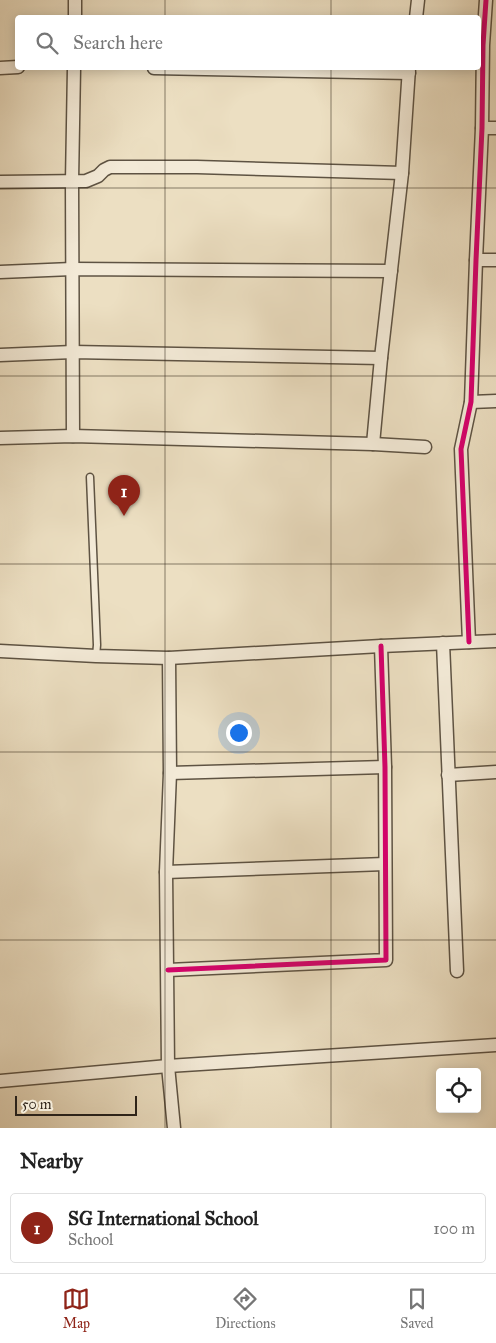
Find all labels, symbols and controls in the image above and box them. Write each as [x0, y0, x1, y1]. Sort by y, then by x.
search box [15, 15, 481, 70]
icon: search [33, 29, 61, 57]
text: Search here [73, 31, 163, 54]
pin: 1 [108, 475, 140, 516]
your location [226, 720, 252, 746]
map controls [436, 1068, 481, 1113]
button: locate [436, 1068, 481, 1113]
scale bar [15, 1093, 138, 1116]
text: 50 m [22, 1096, 51, 1113]
text: Nearby [20, 1148, 83, 1174]
text: SG International School [68, 1207, 258, 1230]
text: 1 [34, 1219, 40, 1238]
text: 100 m [433, 1219, 475, 1238]
text: School [68, 1230, 113, 1249]
tab: Map [62, 1285, 90, 1332]
tab: Directions [215, 1285, 276, 1332]
tab: Saved [400, 1285, 434, 1332]

